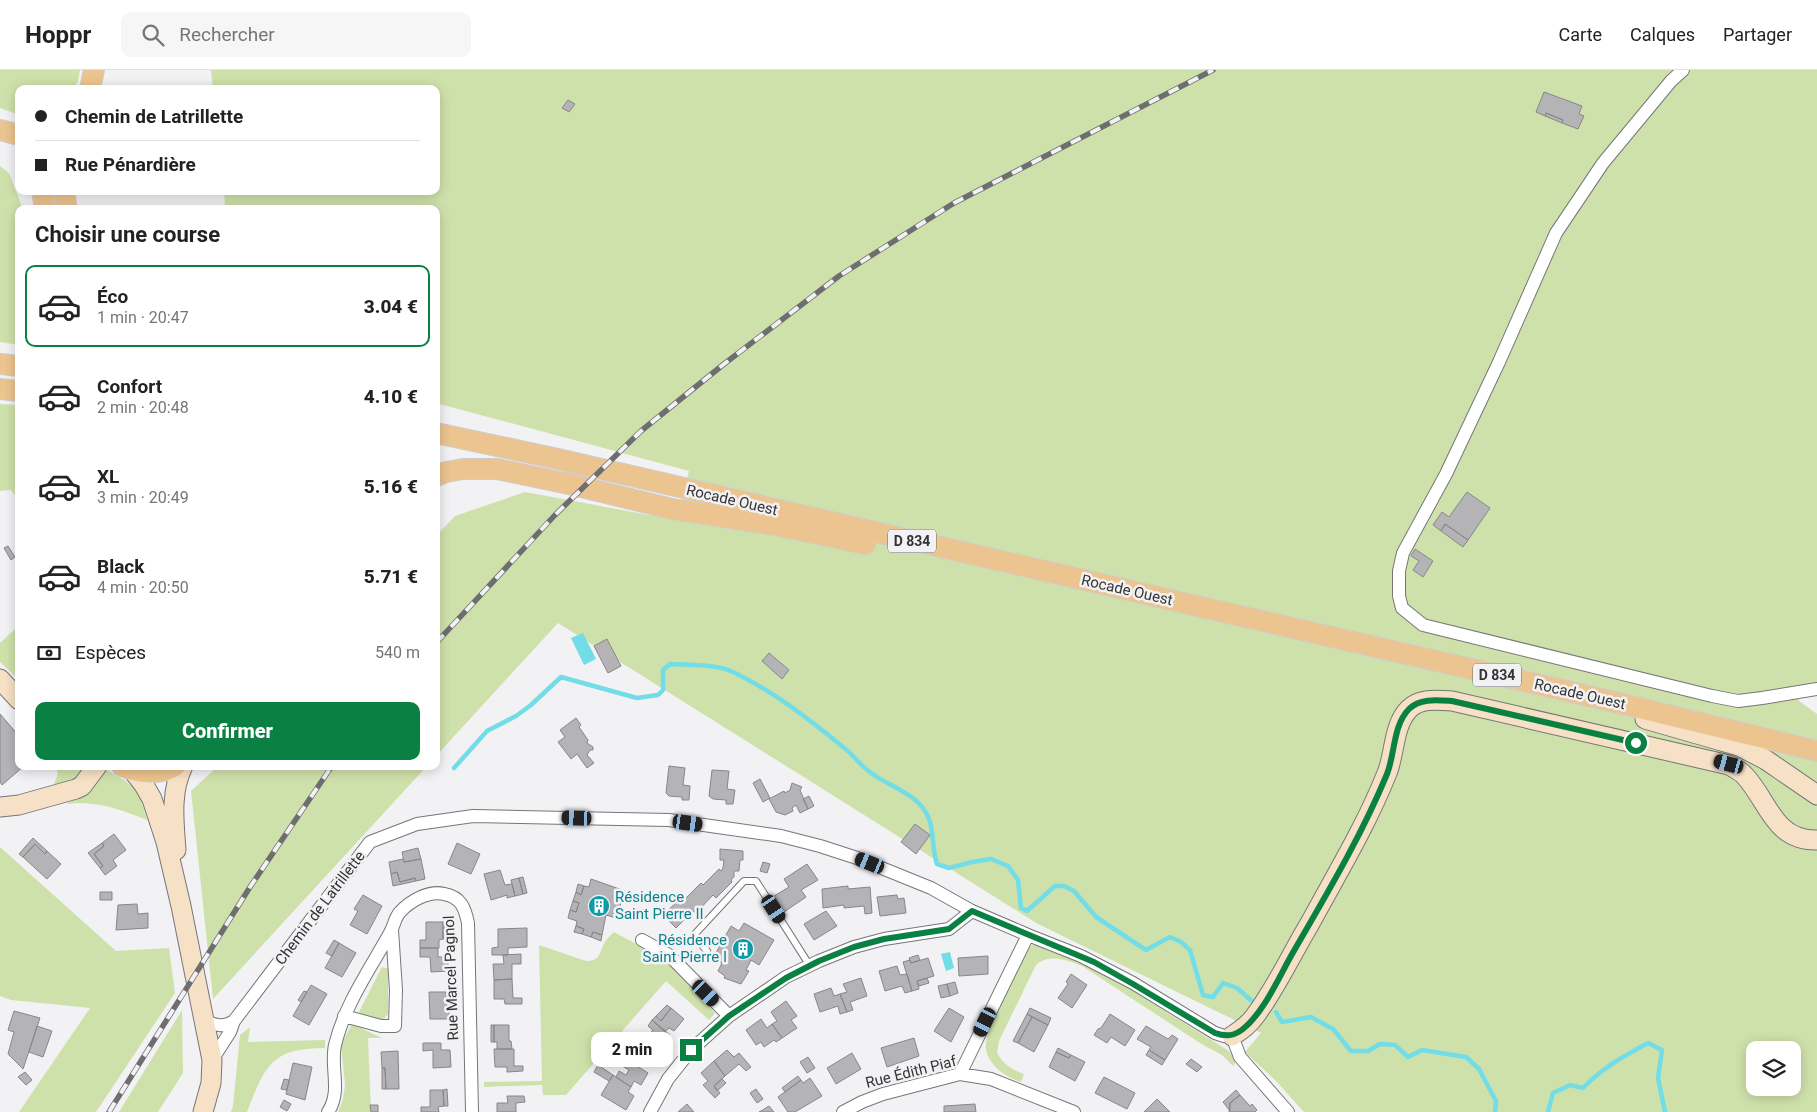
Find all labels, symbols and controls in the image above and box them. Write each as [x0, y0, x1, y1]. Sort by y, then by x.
search box [121, 12, 471, 57]
text: Hoppr [25, 21, 91, 49]
icon: search [139, 21, 167, 49]
text: Rechercher [179, 23, 275, 46]
text: Carte [1559, 24, 1602, 45]
text: Calques [1630, 24, 1695, 45]
text: Partager [1723, 24, 1792, 45]
text: Chemin de Latrillette [65, 105, 243, 128]
text: Rue Pénardière [65, 153, 196, 176]
text: Choisir une course [35, 222, 220, 247]
icon: car [37, 284, 82, 329]
text: Éco [97, 285, 128, 308]
text: 3.04 € [364, 295, 418, 318]
text: 1 min · 20:47 [97, 308, 189, 327]
icon: car [37, 374, 82, 419]
text: Confort [97, 375, 162, 398]
text: 4.10 € [364, 385, 418, 408]
text: 2 min · 20:48 [97, 398, 189, 417]
icon: car [37, 464, 82, 509]
text: XL [97, 465, 119, 488]
text: 5.16 € [364, 475, 418, 498]
street label: Rocade Ouest [685, 481, 779, 519]
text: 3 min · 20:49 [97, 488, 189, 507]
road number: D 834 [888, 530, 936, 552]
icon: car [37, 554, 82, 599]
text: Black [97, 555, 144, 578]
text: 5.71 € [364, 565, 418, 588]
street label: Rocade Ouest [1080, 571, 1174, 609]
text: 4 min · 20:50 [97, 578, 189, 597]
icon: cash [35, 639, 63, 667]
text: Espèces [75, 641, 146, 664]
text: 540 m [375, 643, 420, 662]
road number: D 834 [1473, 664, 1521, 686]
street label: Rocade Ouest [1533, 675, 1627, 713]
button: Confirmer [35, 702, 420, 760]
route start [1625, 732, 1647, 754]
car [1712, 753, 1745, 775]
car [561, 810, 592, 826]
car [672, 813, 703, 833]
street label: Chemin de Latrillette [271, 848, 369, 968]
car [853, 850, 886, 876]
place label: Résidence Saint Pierre II [615, 888, 704, 923]
car [759, 892, 788, 926]
building icon: Résidence Saint Pierre II [587, 894, 611, 918]
street label: Rue Marcel Pagnol [440, 915, 462, 1041]
place label: Résidence Saint Pierre I [643, 931, 727, 966]
building icon: Résidence Saint Pierre I [731, 937, 755, 961]
car [690, 977, 721, 1009]
car [971, 1005, 998, 1039]
callout: 2 min [591, 1032, 674, 1068]
route end [680, 1039, 702, 1061]
text: 2 min [612, 1040, 652, 1059]
map controls [1746, 1041, 1801, 1096]
button: layers [1746, 1041, 1801, 1096]
street label: Rue Édith Piaf [864, 1052, 959, 1092]

